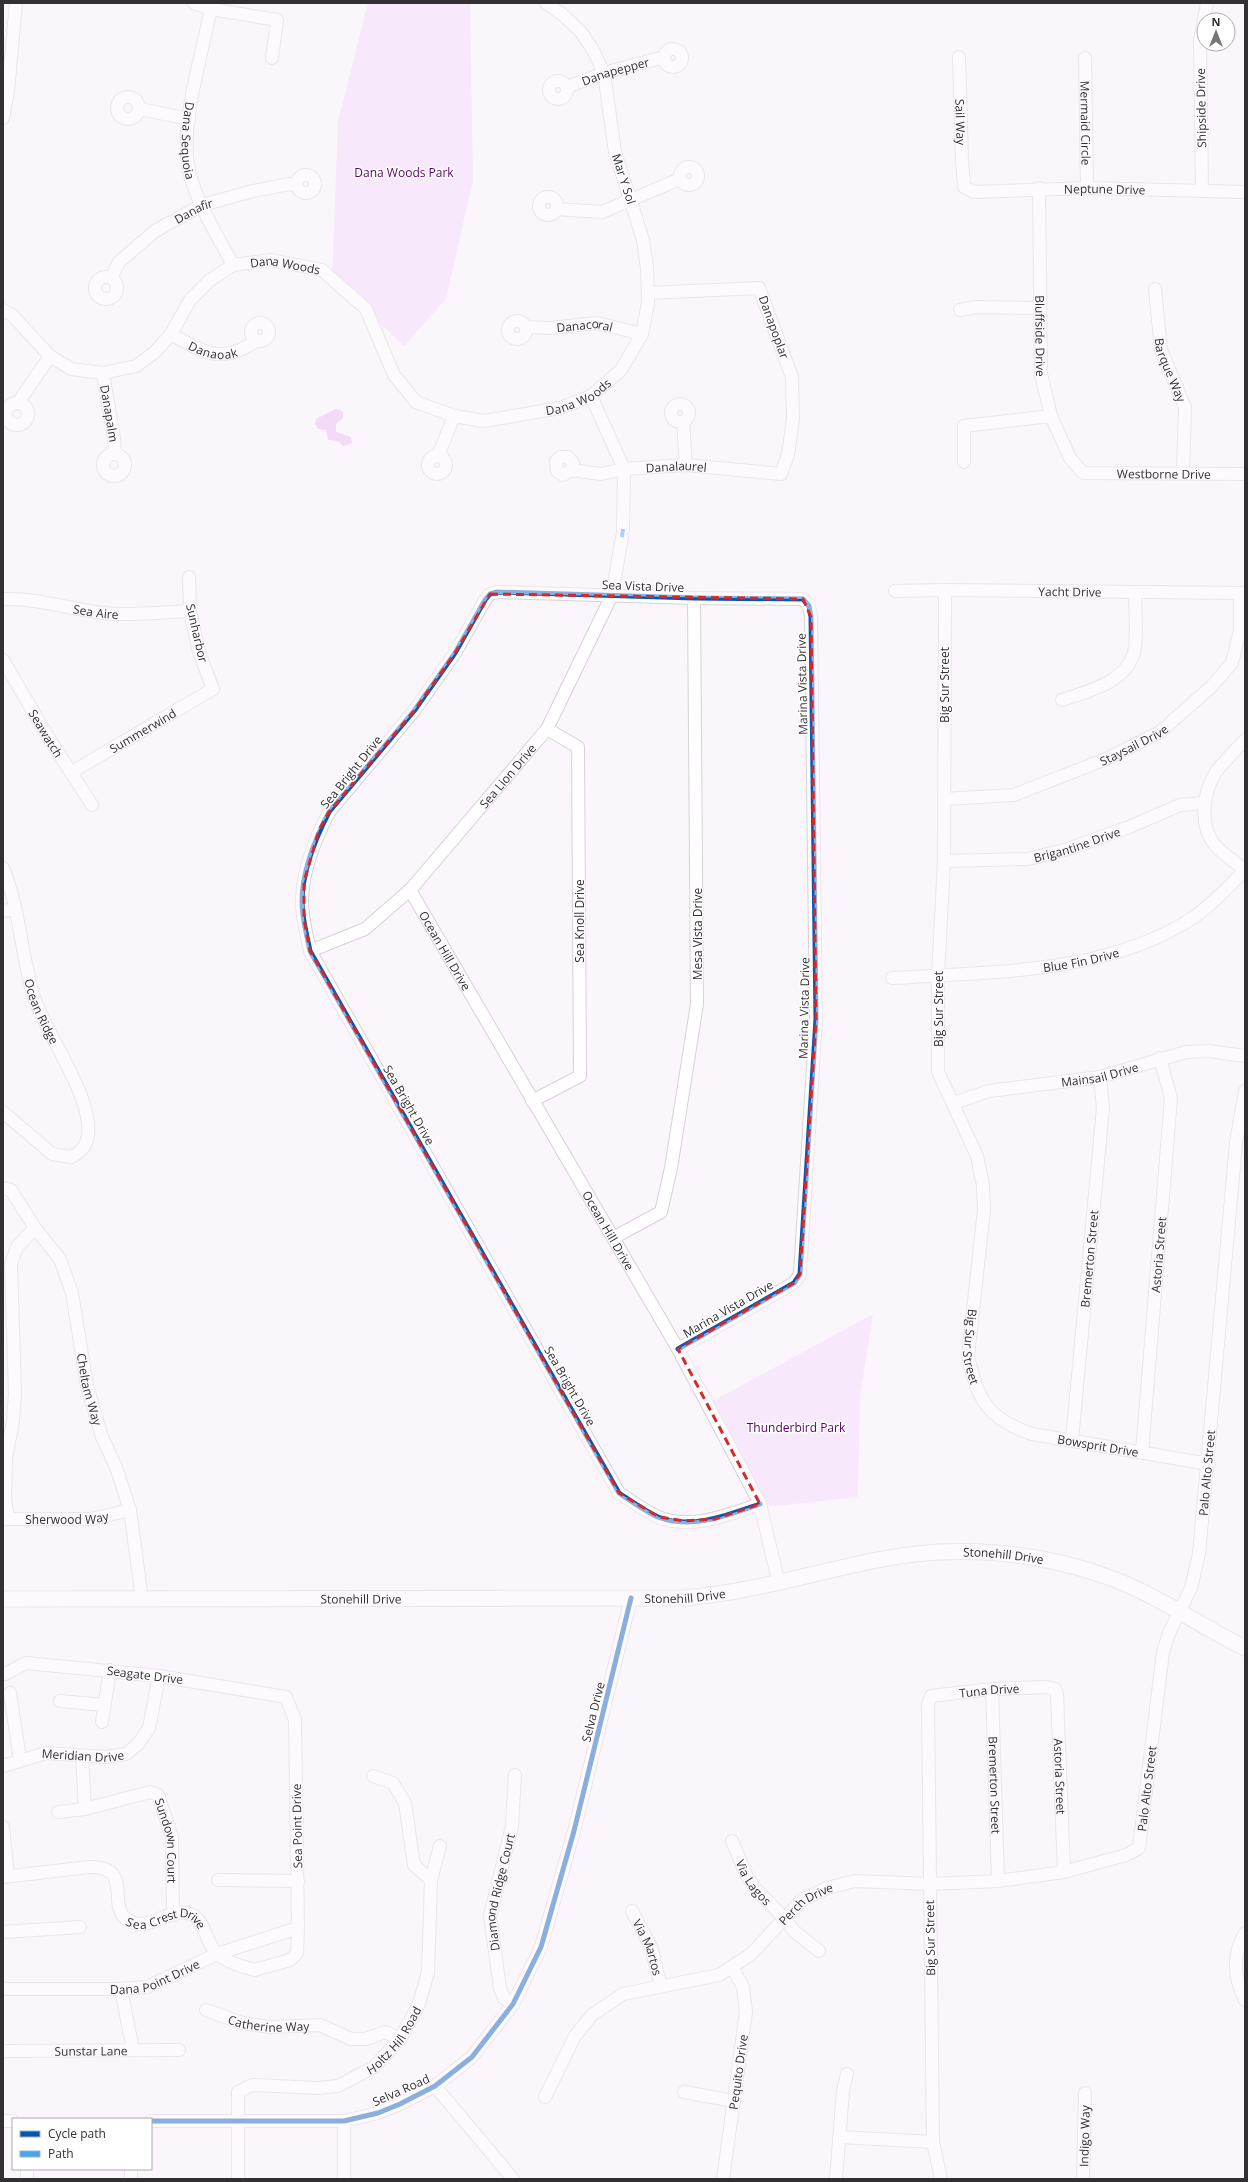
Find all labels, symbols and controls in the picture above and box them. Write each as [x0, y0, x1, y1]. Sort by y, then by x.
north arrow [1196, 12, 1236, 52]
text: N [1212, 14, 1220, 29]
street label: Danapepper [579, 53, 651, 89]
street label: Shipside Drive [1192, 68, 1210, 148]
street label: Mermaid Circle [1077, 80, 1095, 166]
street label: Sail Way [952, 99, 970, 146]
street label: Dana Sequoia [178, 101, 199, 181]
street label: Mar Y Sol [608, 152, 640, 206]
park label: Dana Woods Park [354, 164, 454, 181]
street label: Neptune Drive [1064, 180, 1146, 198]
street label: Danafir [171, 194, 215, 227]
street label: Dana Woods [249, 251, 322, 278]
street label: Danapoplar [755, 293, 793, 361]
street label: Bluffside Drive [1032, 295, 1050, 377]
street label: Danacoral [556, 314, 615, 336]
street label: Danaoak [186, 337, 240, 363]
street label: Barque Way [1151, 337, 1191, 405]
street label: Dana Woods [544, 374, 614, 419]
street label: Danapalm [97, 384, 123, 443]
street label: Danalaurel [645, 456, 708, 476]
street label: Westborne Drive [1117, 465, 1211, 482]
street label: Sea Vista Drive [602, 576, 685, 596]
street label: Yacht Drive [1038, 582, 1102, 600]
street label: Sea Aire [72, 600, 119, 623]
street label: Sunharbor [182, 602, 212, 664]
street label: Marina Vista Drive [793, 633, 811, 735]
street label: Big Sur Street [936, 647, 953, 723]
street label: Summerwind [106, 704, 179, 757]
street label: Seawatch [25, 706, 67, 761]
street label: Staysail Drive [1097, 720, 1172, 769]
street label: Sea Bright Drive [316, 732, 386, 812]
street label: Sea Lion Drive [475, 740, 540, 811]
street label: Brigantine Drive [1032, 822, 1123, 866]
street label: Sea Knoll Drive [571, 879, 588, 963]
street label: Mesa Vista Drive [689, 888, 706, 980]
street label: Ocean Hill Drive [415, 908, 475, 994]
street label: Blue Fin Drive [1042, 943, 1121, 976]
street label: Marina Vista Drive [795, 957, 813, 1059]
street label: Big Sur Street [930, 971, 947, 1047]
street label: Ocean Ridge [21, 977, 63, 1047]
street label: Mainsail Drive [1060, 1058, 1141, 1090]
street label: Sea Bright Drive [379, 1062, 439, 1148]
street label: Ocean Hill Drive [579, 1187, 639, 1273]
street label: Bremerton Street [1076, 1209, 1102, 1308]
street label: Astoria Street [1147, 1216, 1170, 1293]
street label: Marina Vista Drive [680, 1276, 777, 1342]
street label: Big Sur Street [959, 1308, 984, 1387]
street label: Sea Bright Drive [540, 1343, 600, 1429]
street label: Cheltam Way [73, 1352, 107, 1428]
park label: Thunderbird Park [747, 1419, 846, 1436]
street label: Palo Alto Street [1194, 1429, 1219, 1517]
street label: Bowsprit Drive [1056, 1430, 1140, 1460]
street label: Sherwood Way [25, 1506, 111, 1528]
street label: Stonehill Drive [963, 1543, 1045, 1568]
street label: Stonehill Drive [644, 1584, 727, 1607]
street label: Stonehill Drive [320, 1590, 402, 1607]
street label: Seagate Drive [106, 1662, 184, 1688]
street label: Tuna Drive [958, 1679, 1020, 1701]
street label: Selva Drive [577, 1680, 609, 1744]
street label: Bremerton Street [985, 1736, 1005, 1834]
street label: Astoria Street [1050, 1738, 1070, 1815]
street label: Meridian Drive [41, 1744, 125, 1766]
street label: Palo Alto Street [1133, 1745, 1160, 1832]
street label: Sea Point Drive [288, 1783, 306, 1868]
street label: Sundown Court [151, 1796, 182, 1883]
street label: Diamond Ridge Court [481, 1832, 518, 1952]
street label: Via Lagos [732, 1857, 776, 1909]
street label: Perch Drive [774, 1878, 835, 1928]
street label: Big Sur Street [921, 1900, 939, 1976]
street label: Sea Crest Drive [123, 1904, 210, 1933]
street label: Via Martos [629, 1916, 667, 1978]
street label: Dana Point Drive [110, 1955, 202, 1998]
street label: Holtz Hill Road [363, 2003, 425, 2078]
street label: Catherine Way [226, 2010, 311, 2036]
street label: Pequito Drive [724, 2033, 751, 2111]
street label: Sunstar Lane [54, 2042, 128, 2059]
street label: Selva Road [370, 2070, 432, 2110]
street label: Indigo Way [1075, 2104, 1093, 2167]
legend [12, 2118, 152, 2170]
text: Cycle path [48, 2125, 106, 2142]
text: Path [48, 2145, 74, 2162]

